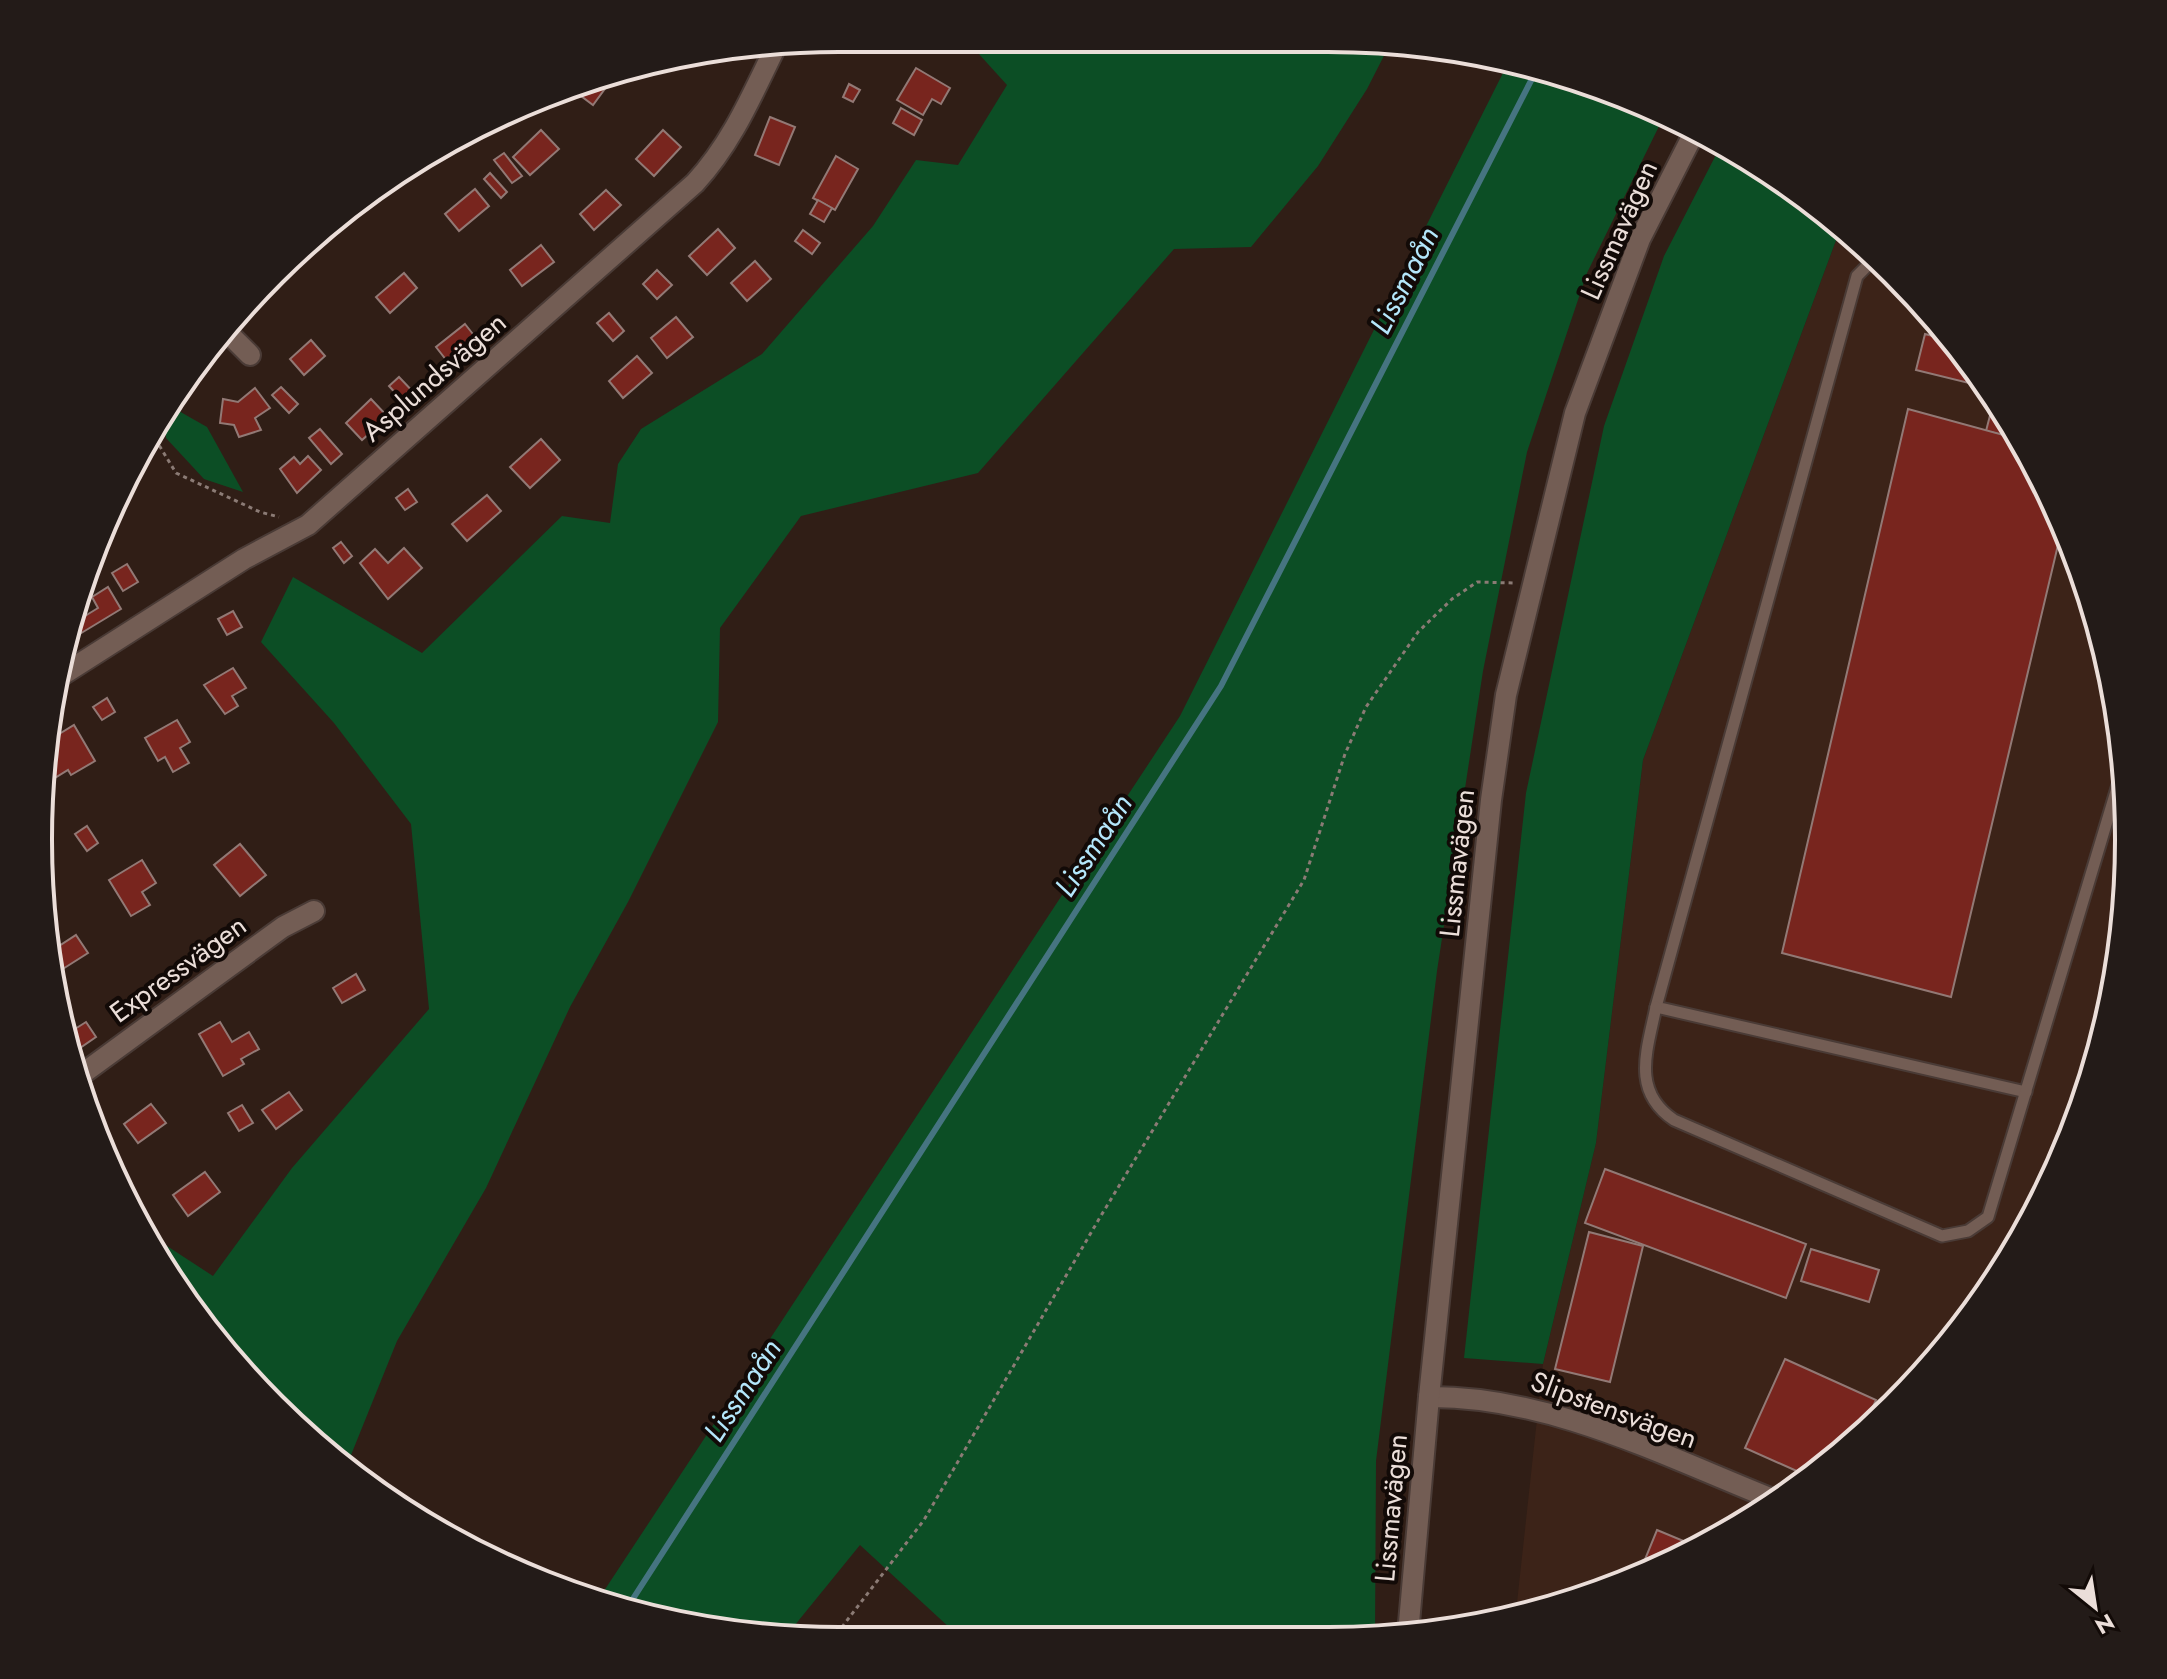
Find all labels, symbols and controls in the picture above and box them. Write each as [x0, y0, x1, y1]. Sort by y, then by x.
street label: Lissmavägen [1570, 154, 1668, 306]
water label: Lissmaån [1359, 219, 1449, 341]
street label: Asplundsvägen [353, 303, 515, 451]
water label: Lissmaån [1044, 785, 1142, 905]
street label: Lissmavägen [1429, 787, 1485, 939]
street label: Expressvägen [101, 905, 255, 1033]
water label: Lissmaån [693, 1330, 791, 1450]
street label: Slipstensvägen [1525, 1361, 1703, 1459]
street label: Lissmavägen [1364, 1432, 1418, 1584]
north arrow [2055, 1567, 2135, 1647]
text: N [2089, 1606, 2121, 1643]

